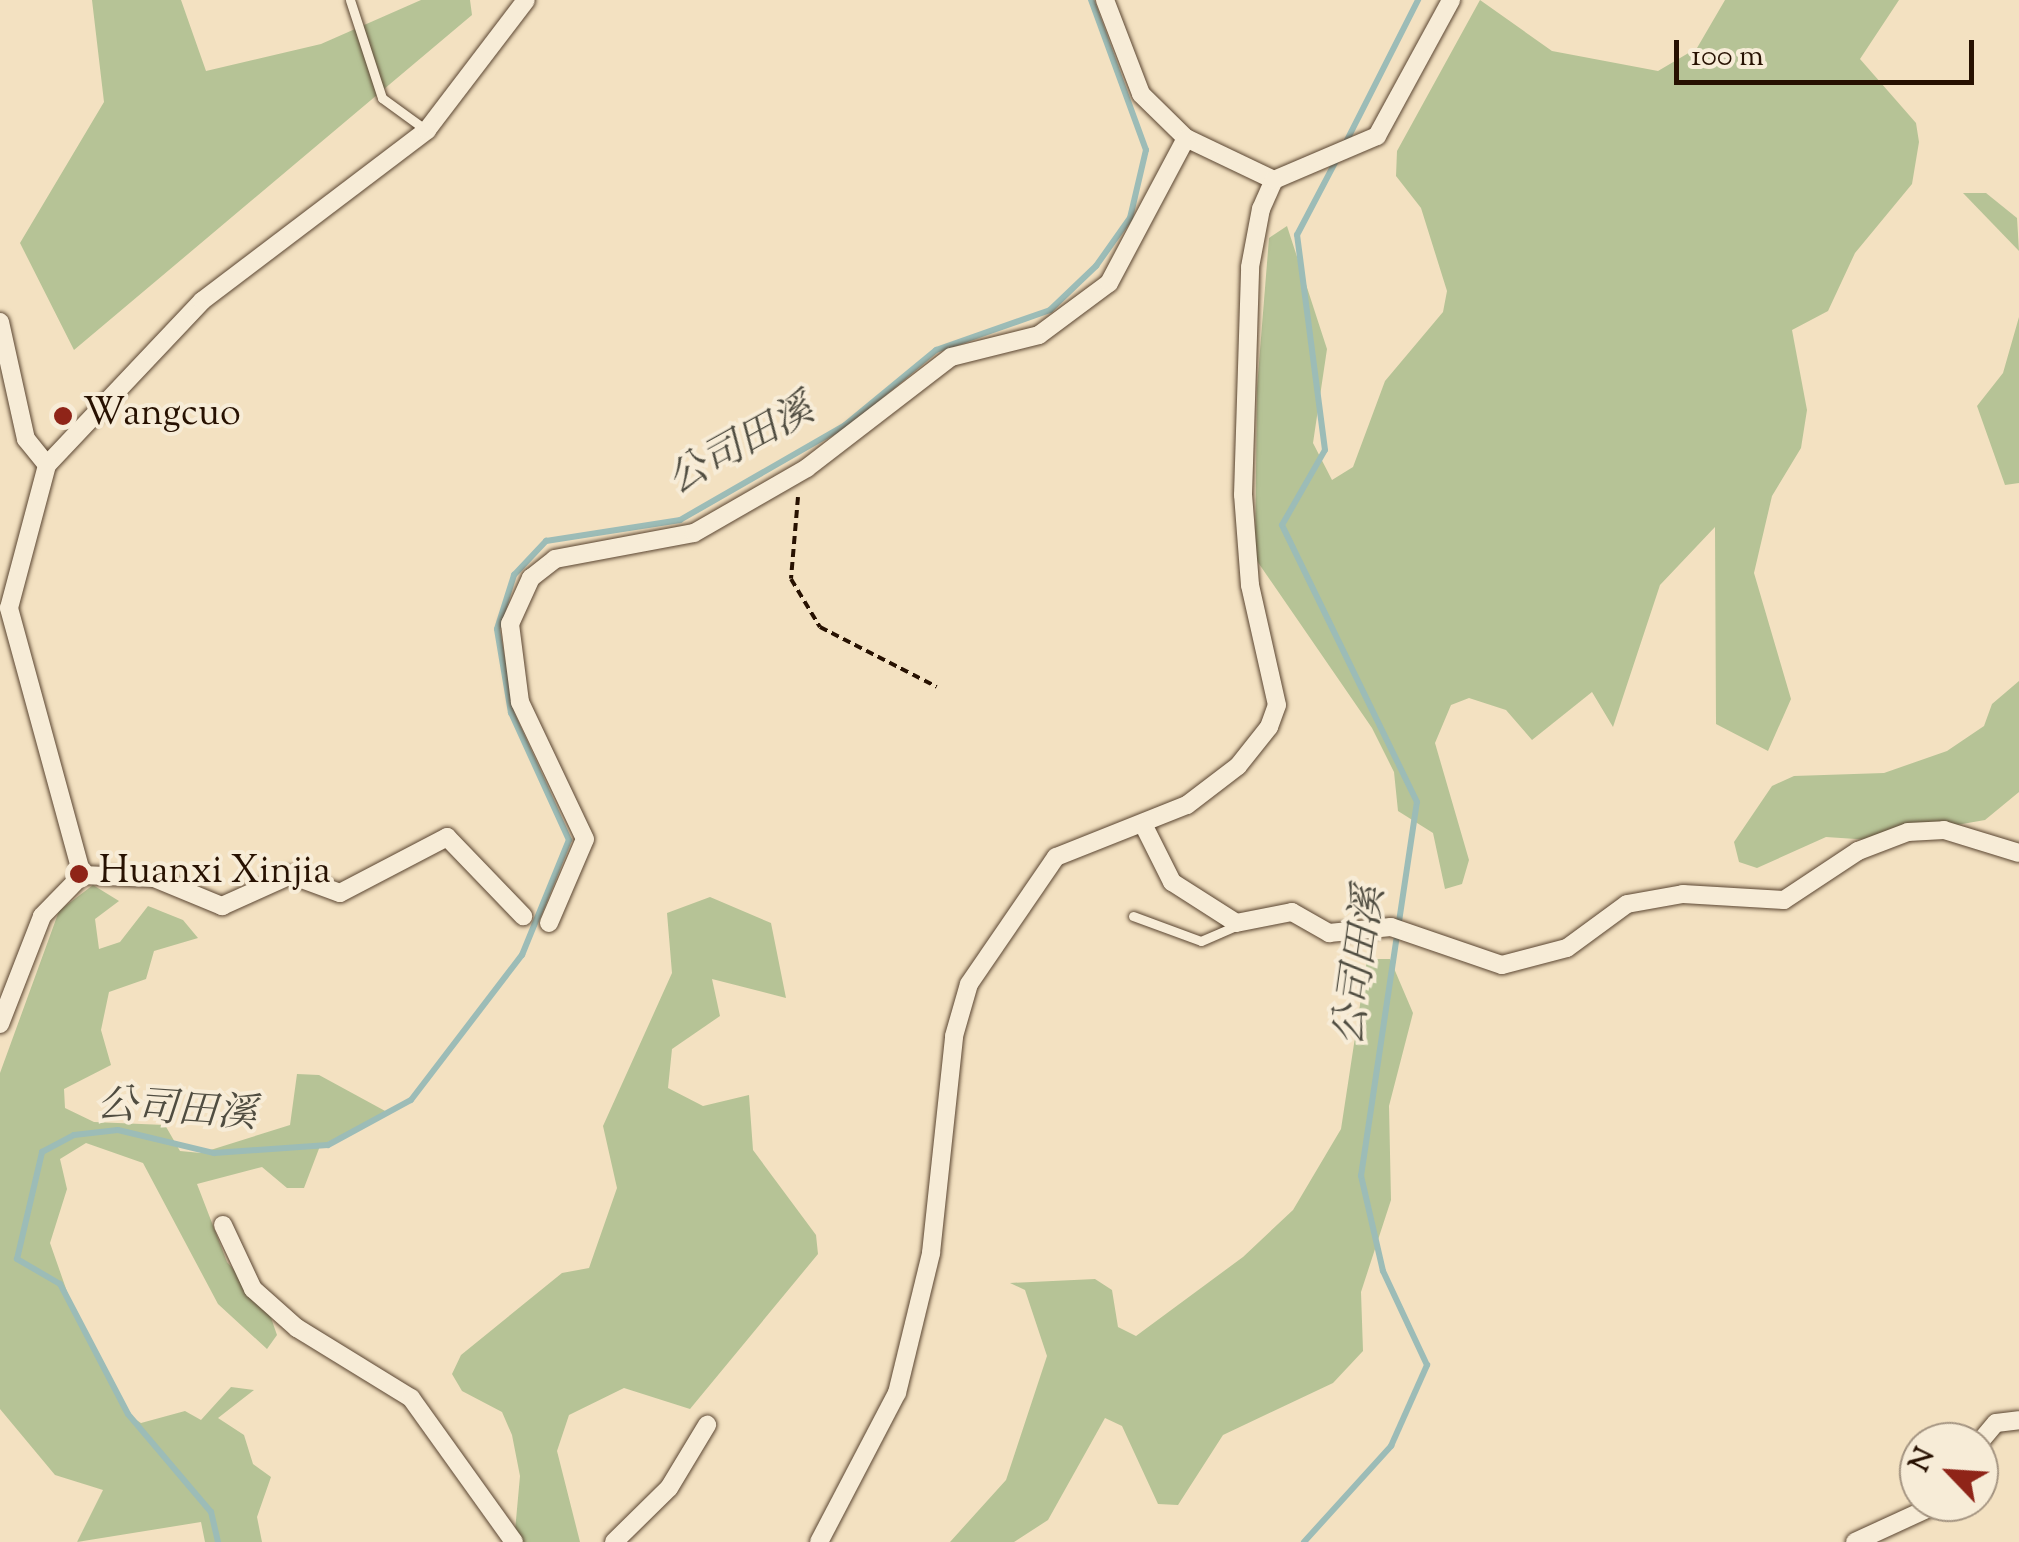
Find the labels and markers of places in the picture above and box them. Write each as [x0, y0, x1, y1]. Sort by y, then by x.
place label: Wangcuo [83, 393, 241, 439]
marker: Wangcuo [52, 405, 74, 427]
place label: Huanxi Xinjia [99, 851, 331, 897]
marker: Huanxi Xinjia [68, 863, 90, 885]

